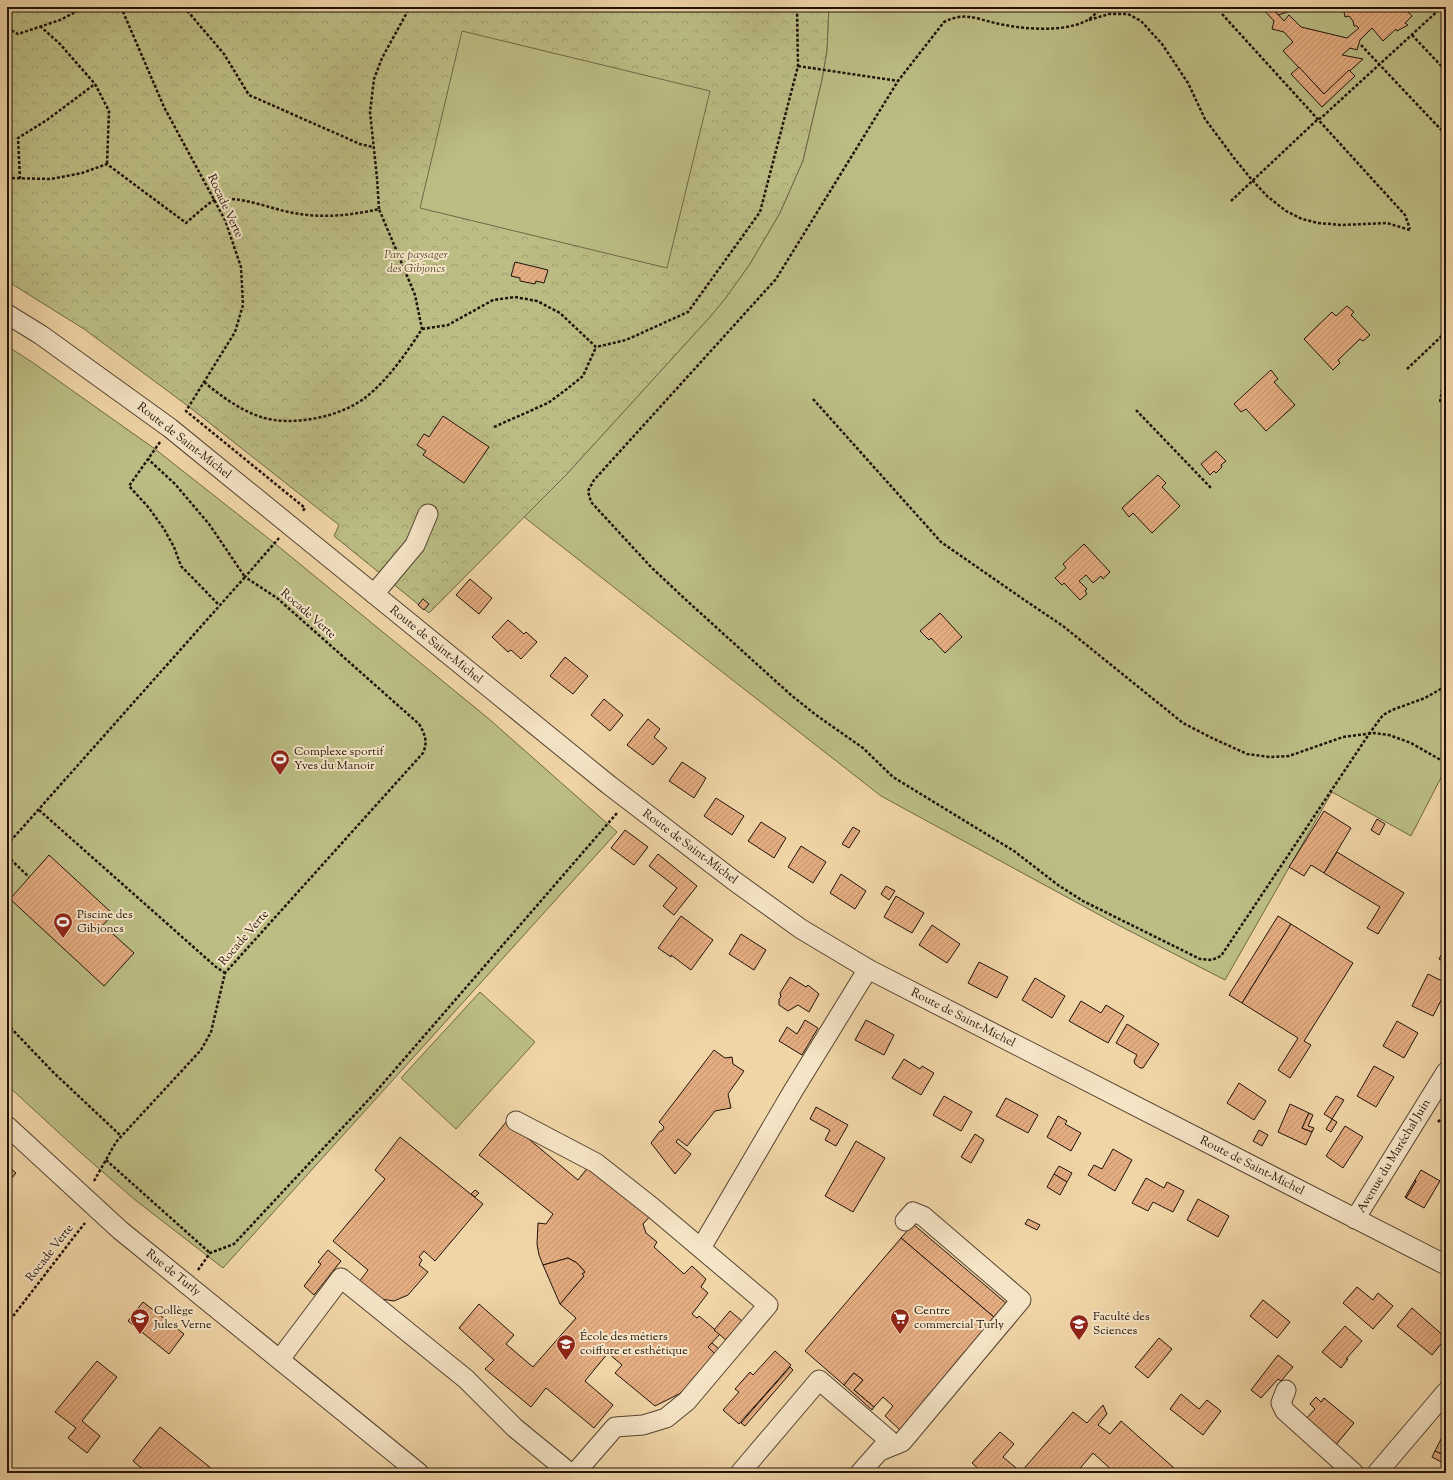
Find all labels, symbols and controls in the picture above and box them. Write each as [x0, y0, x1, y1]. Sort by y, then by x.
street label: Rocade Verte [202, 171, 248, 241]
park label: Parc paysager des Gibjoncs [384, 246, 449, 278]
street label: Route de Saint-Michel [133, 398, 236, 484]
street label: Rocade Verte [276, 585, 340, 644]
street label: Route de Saint-Michel [385, 602, 487, 689]
place label: Complexe sportif Yves du Manoir [294, 743, 385, 775]
sports icon: Complexe sportif Yves du Manoir [269, 748, 291, 776]
street label: Route de Saint-Michel [638, 805, 742, 889]
place label: Piscine des Gibjoncs [77, 906, 133, 938]
street label: Rocade Verte [215, 906, 274, 970]
sports icon: Piscine des Gibjoncs [52, 911, 74, 939]
street label: Route de Saint-Michel [907, 984, 1019, 1053]
street label: Avenue du Maréchal Juin [1353, 1096, 1435, 1216]
street label: Route de Saint-Michel [1196, 1132, 1308, 1201]
street label: Rocade Verte [22, 1220, 78, 1286]
street label: Rue de Turly [142, 1245, 204, 1301]
place label: Collège Jules Verne [153, 1302, 212, 1334]
place label: Centre commercial Turly [914, 1302, 1004, 1334]
school or university icon: Collège Jules Verne [129, 1307, 151, 1335]
supermarket icon: Centre commercial Turly [889, 1307, 911, 1335]
place label: Faculté des Sciences [1093, 1308, 1150, 1340]
school or university icon: Faculté des Sciences [1068, 1313, 1090, 1341]
place label: École des métiers coiffure et esthétique [580, 1328, 688, 1360]
school or university icon: École des métiers coiffure et esthétique [555, 1333, 577, 1361]

